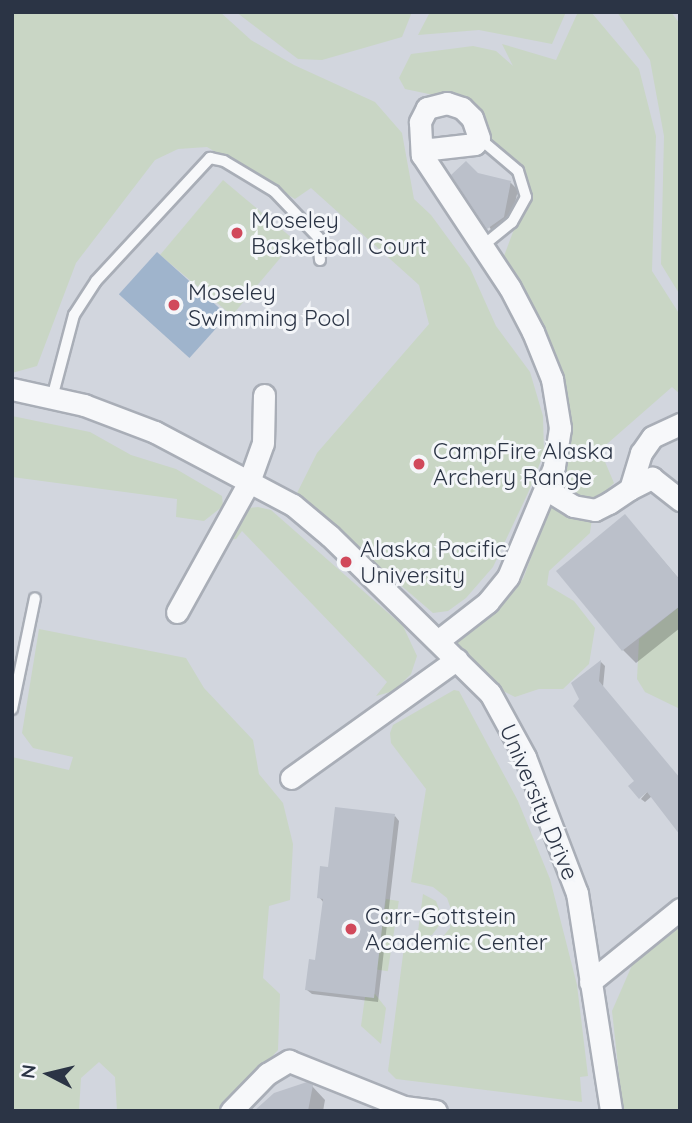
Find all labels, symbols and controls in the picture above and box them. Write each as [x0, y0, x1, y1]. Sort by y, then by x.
place label: Moseley Basketball Court [251, 206, 427, 260]
marker: Moseley Basketball Court [229, 225, 245, 241]
place label: Moseley Swimming Pool [188, 278, 350, 332]
marker: Moseley Swimming Pool [166, 297, 182, 313]
place label: CampFire Alaska Archery Range [433, 437, 613, 491]
marker: CampFire Alaska Archery Range [411, 456, 427, 472]
place label: Alaska Pacific University [360, 535, 507, 589]
marker: Alaska Pacific University [338, 554, 354, 570]
street label: University Drive [494, 720, 584, 884]
place label: Carr-Gottstein Academic Center [365, 902, 548, 956]
marker: Carr-Gottstein Academic Center [343, 921, 359, 937]
north arrow [14, 1039, 84, 1109]
text: N [15, 1063, 41, 1080]

